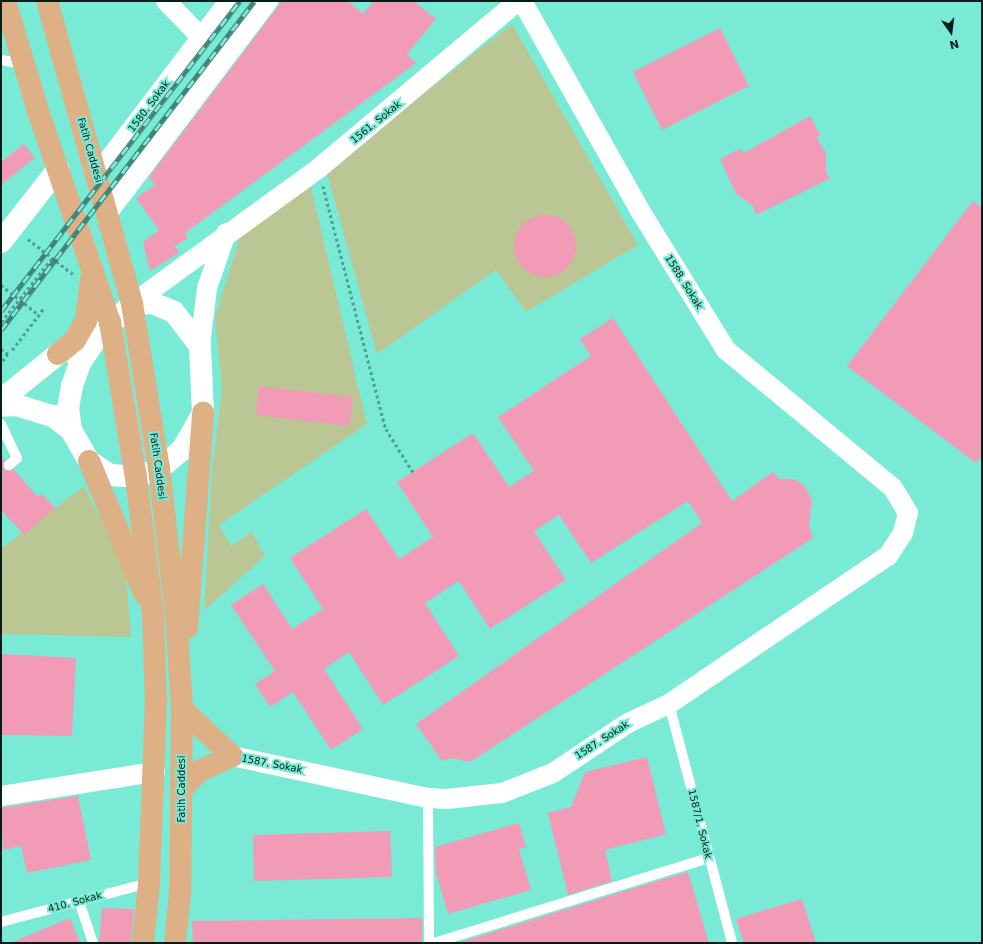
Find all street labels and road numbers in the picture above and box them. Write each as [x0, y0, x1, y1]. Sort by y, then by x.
street label: 1580. Sokak [126, 78, 172, 134]
street label: 1561. Sokak [348, 98, 404, 146]
street label: Fatih Caddesi [75, 116, 105, 184]
street label: 1588. Sokak [663, 253, 705, 311]
street label: Fatih Caddesi [147, 432, 169, 500]
street label: 1587. Sokak [573, 718, 631, 762]
street label: 1587. Sokak [241, 752, 303, 776]
street label: Fatih Caddesi [176, 755, 188, 823]
street label: 1587/1. Sokak [686, 788, 714, 860]
street label: 410. Sokak [47, 889, 103, 915]

